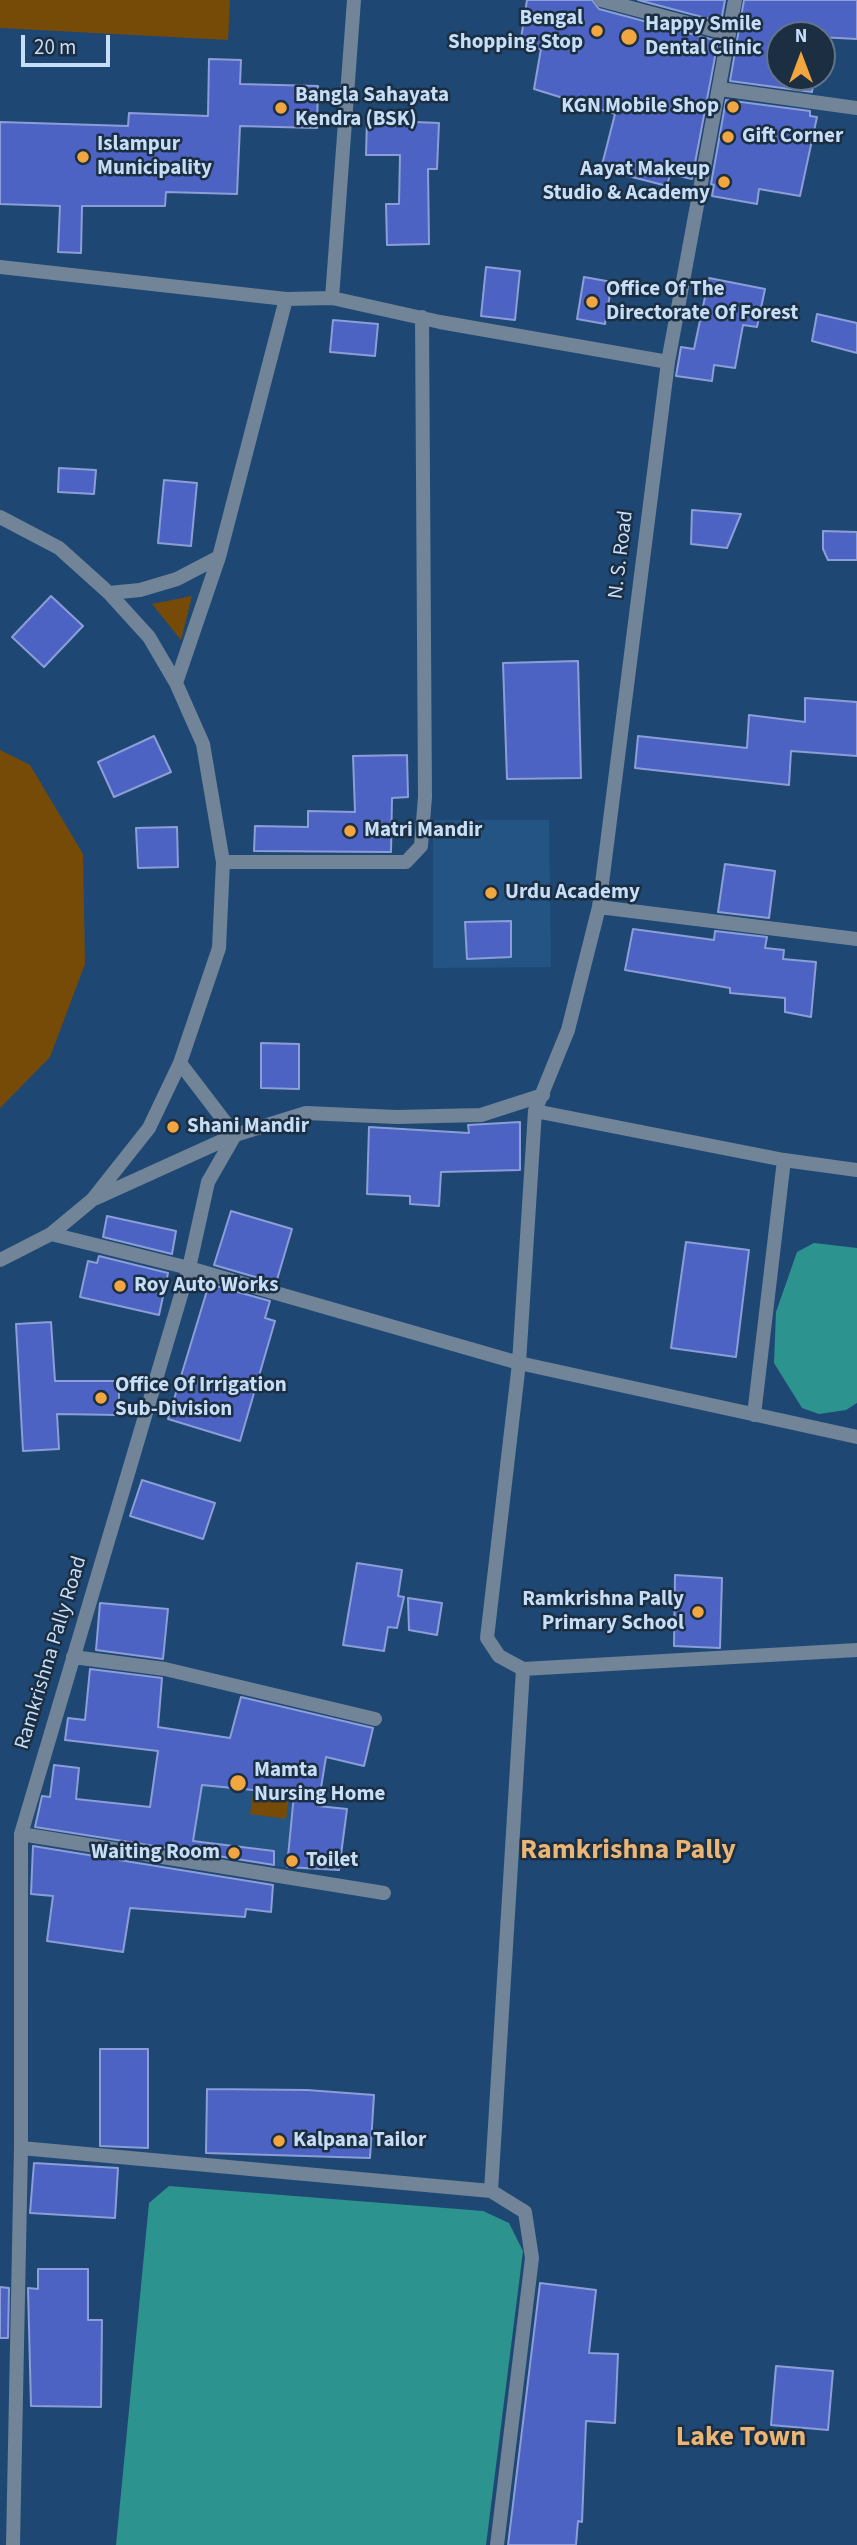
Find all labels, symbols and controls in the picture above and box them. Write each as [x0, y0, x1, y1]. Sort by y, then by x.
place label: Bengal Shopping Stop [448, 6, 583, 56]
place label: Happy Smile Dental Clinic [645, 12, 762, 62]
scale bar [24, 21, 114, 65]
north arrow [766, 21, 836, 91]
marker: Bengal Shopping Stop [589, 23, 605, 39]
text: N [795, 23, 807, 50]
marker: Happy Smile Dental Clinic [619, 27, 639, 47]
text: 20 m [34, 32, 76, 62]
place label: Bangla Sahayata Kendra (BSK) [295, 83, 449, 133]
place label: KGN Mobile Shop [561, 94, 719, 120]
marker: KGN Mobile Shop [725, 99, 741, 115]
marker: Bangla Sahayata Kendra (BSK) [273, 100, 289, 116]
place label: Gift Corner [742, 124, 843, 150]
marker: Gift Corner [720, 129, 736, 145]
place label: Islampur Municipality [97, 132, 212, 182]
marker: Islampur Municipality [75, 149, 91, 165]
place label: Aayat Makeup Studio & Academy [542, 157, 710, 207]
marker: Aayat Makeup Studio & Academy [716, 174, 732, 190]
place label: Office Of The Directorate Of Forest [606, 277, 798, 327]
marker: Office Of The Directorate Of Forest [584, 294, 600, 310]
street label: N. S. Road [604, 509, 640, 601]
place label: Matri Mandir [364, 818, 482, 844]
marker: Matri Mandir [342, 823, 358, 839]
place label: Urdu Academy [505, 880, 640, 906]
marker: Urdu Academy [483, 885, 499, 901]
place label: Shani Mandir [187, 1114, 309, 1140]
marker: Shani Mandir [165, 1119, 181, 1135]
place label: Roy Auto Works [134, 1273, 279, 1299]
marker: Roy Auto Works [112, 1278, 128, 1294]
place label: Office Of Irrigation Sub-Division [115, 1373, 287, 1423]
marker: Office Of Irrigation Sub-Division [93, 1390, 109, 1406]
street label: Ramkrishna Pally Road [11, 1553, 93, 1753]
place label: Ramkrishna Pally Primary School [522, 1587, 684, 1637]
marker: Ramkrishna Pally Primary School [690, 1604, 706, 1620]
place label: Mamta Nursing Home [254, 1758, 385, 1808]
marker: Mamta Nursing Home [228, 1773, 248, 1793]
district label: Ramkrishna Pally [520, 1835, 736, 1869]
place label: Waiting Room [91, 1840, 220, 1866]
marker: Waiting Room [226, 1845, 242, 1861]
place label: Toilet [306, 1848, 358, 1874]
marker: Toilet [284, 1853, 300, 1869]
place label: Kalpana Tailor [293, 2128, 426, 2154]
marker: Kalpana Tailor [271, 2133, 287, 2149]
district label: Lake Town [676, 2422, 806, 2456]

